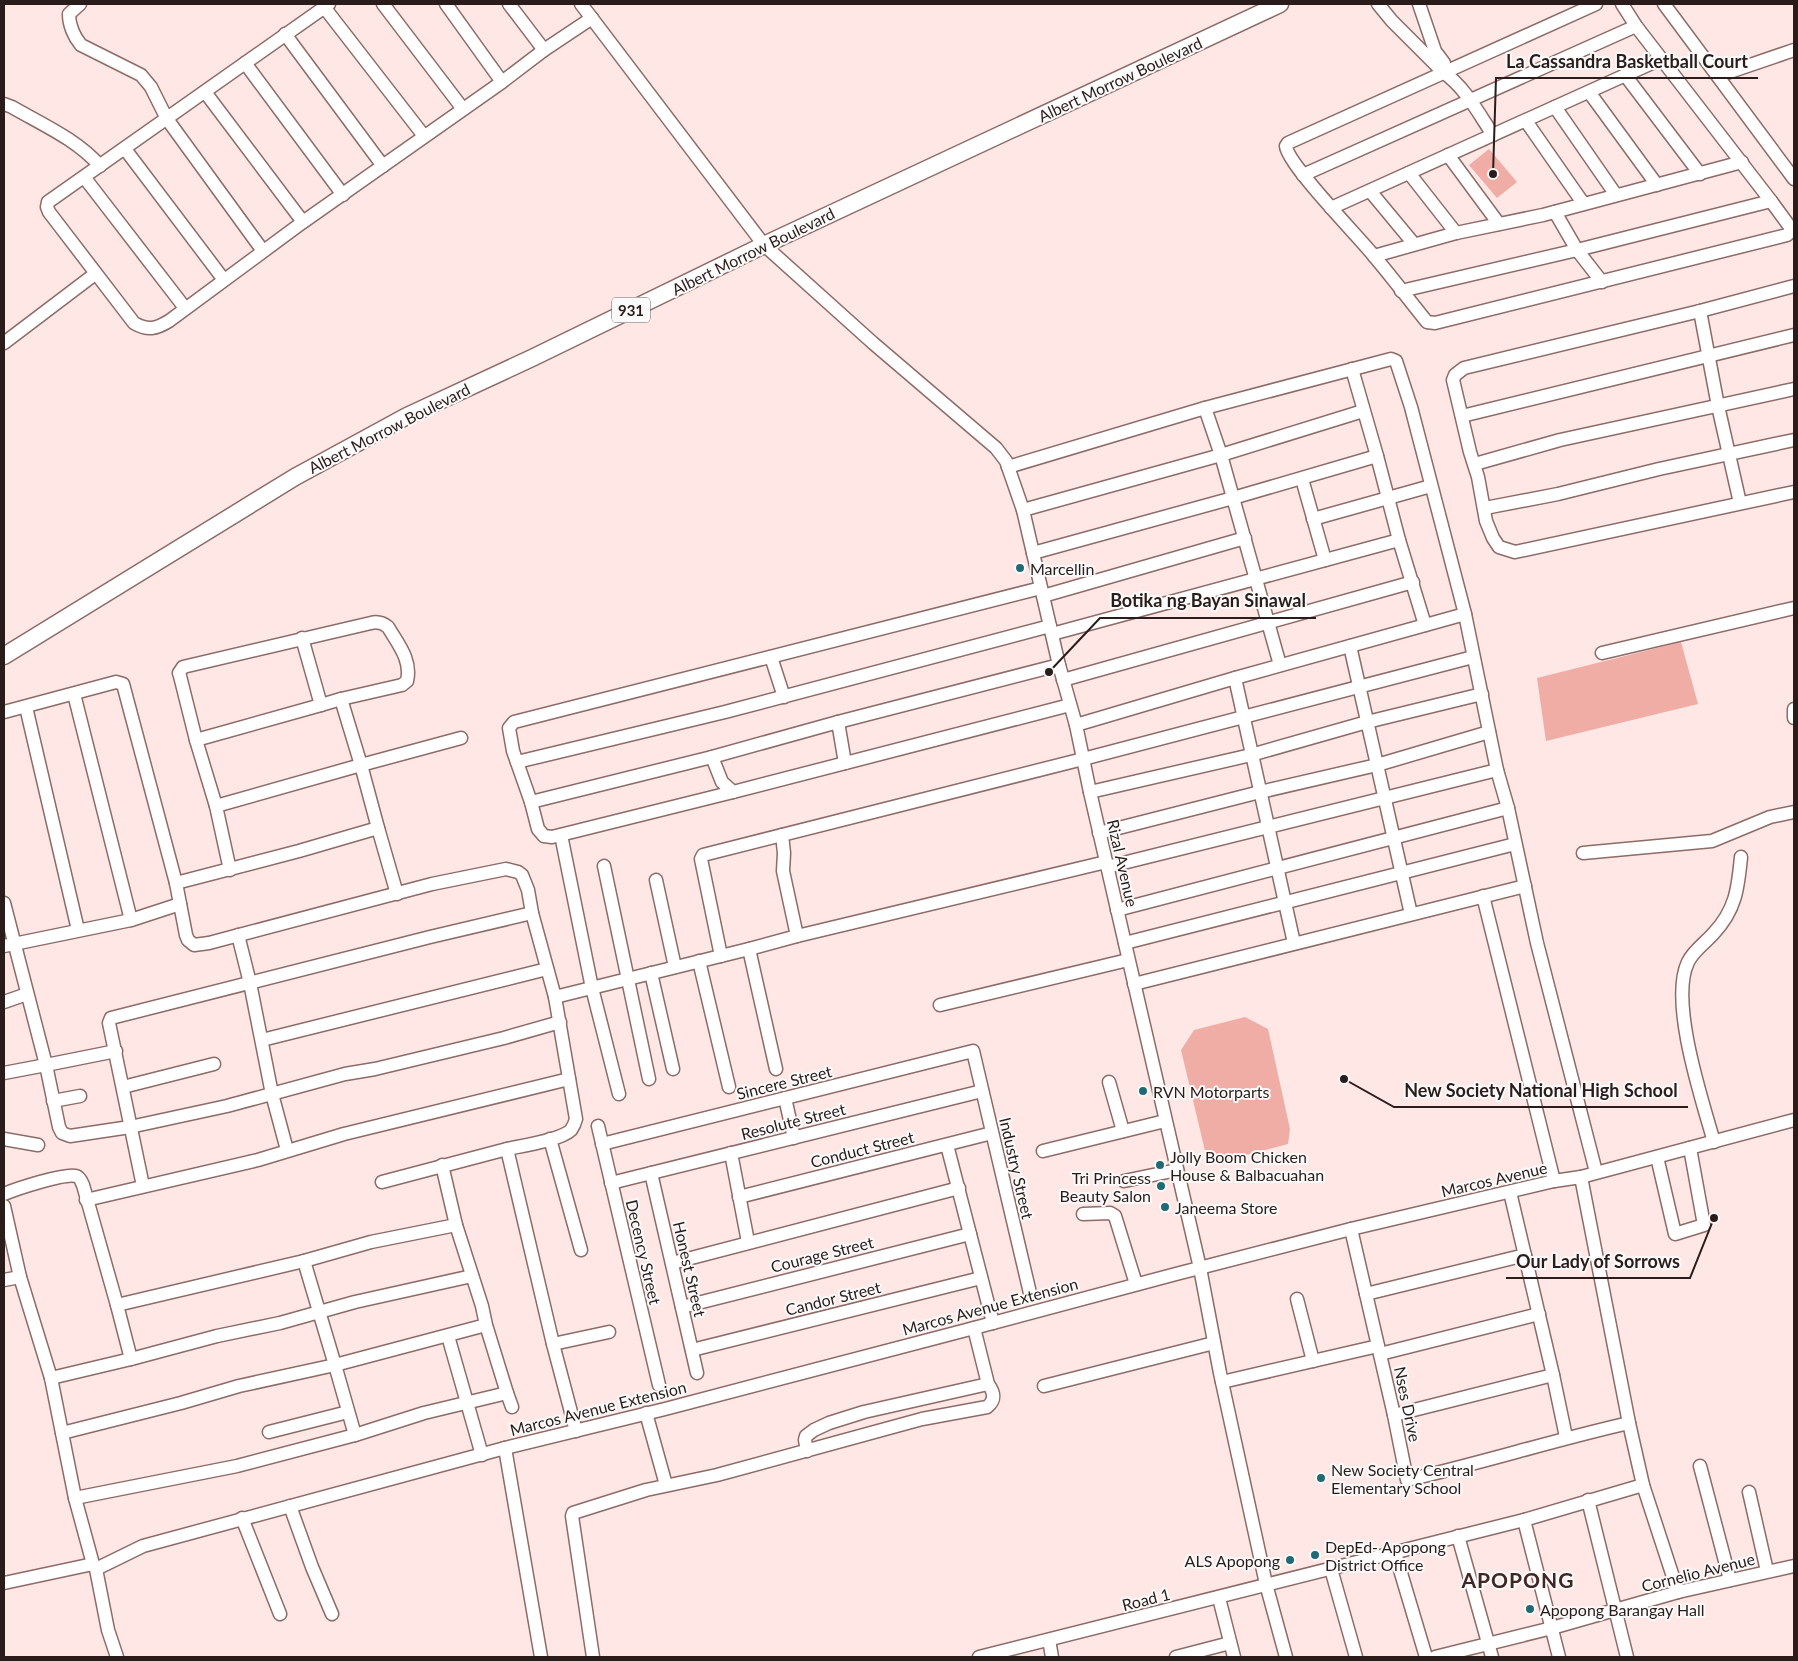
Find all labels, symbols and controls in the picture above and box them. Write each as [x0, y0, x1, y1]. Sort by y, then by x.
street label: Albert Morrow Boulevard [1035, 33, 1205, 125]
callout: La Cassandra Basketball Court [1496, 45, 1758, 78]
text: La Cassandra Basketball Court [1506, 50, 1748, 72]
street label: Albert Morrow Boulevard [669, 203, 837, 299]
road number: 931 [612, 298, 650, 322]
street label: Albert Morrow Boulevard [305, 379, 473, 477]
place label: Marcellin [1030, 559, 1094, 578]
marker: Marcellin [1014, 562, 1026, 574]
callout: Botika ng Bayan Sinawal [1100, 585, 1316, 618]
text: Botika ng Bayan Sinawal [1110, 589, 1306, 611]
street label: Rizal Avenue [1104, 817, 1142, 909]
street label: Sincere Street [734, 1061, 834, 1103]
callout: New Society National High School [1394, 1074, 1688, 1107]
text: New Society National High School [1404, 1079, 1678, 1101]
place label: RVN Motorparts [1153, 1082, 1269, 1101]
marker: RVN Motorparts [1137, 1085, 1149, 1097]
street label: Resolute Street [739, 1099, 847, 1143]
street label: Industry Street [996, 1115, 1038, 1221]
street label: Conduct Street [808, 1127, 916, 1171]
place label: Jolly Boom Chicken House & Balbacuahan [1170, 1147, 1324, 1184]
street label: Marcos Avenue [1439, 1158, 1549, 1200]
marker: Jolly Boom Chicken House & Balbacuahan [1154, 1159, 1166, 1171]
place label: Tri Princess Beauty Salon [1059, 1168, 1151, 1205]
marker: Tri Princess Beauty Salon [1155, 1180, 1167, 1192]
street label: Decency Street [623, 1198, 665, 1307]
place label: Janeema Store [1175, 1198, 1277, 1217]
marker: Janeema Store [1159, 1201, 1171, 1213]
street label: Honest Street [670, 1219, 710, 1319]
street label: Courage Street [769, 1232, 876, 1276]
callout: Our Lady of Sorrows [1506, 1245, 1690, 1278]
text: Our Lady of Sorrows [1516, 1250, 1680, 1272]
street label: Marcos Avenue Extension [900, 1273, 1080, 1339]
street label: Candor Street [783, 1277, 883, 1319]
street label: Nses Drive [1391, 1365, 1425, 1443]
street label: Marcos Avenue Extension [508, 1377, 688, 1439]
place label: New Society Central Elementary School [1331, 1460, 1474, 1497]
marker: New Society Central Elementary School [1315, 1472, 1327, 1484]
place label: DepEd- Apopong District Office [1325, 1537, 1446, 1574]
marker: DepEd- Apopong District Office [1309, 1549, 1321, 1561]
street label: Cornelio Avenue [1639, 1549, 1757, 1595]
place label: ALS Apopong [1185, 1551, 1280, 1570]
marker: ALS Apopong [1284, 1554, 1296, 1566]
district label: APOPONG [1461, 1567, 1574, 1592]
street label: Road 1 [1120, 1584, 1172, 1614]
place label: Apopong Barangay Hall [1540, 1600, 1704, 1619]
marker: Apopong Barangay Hall [1524, 1603, 1536, 1615]

